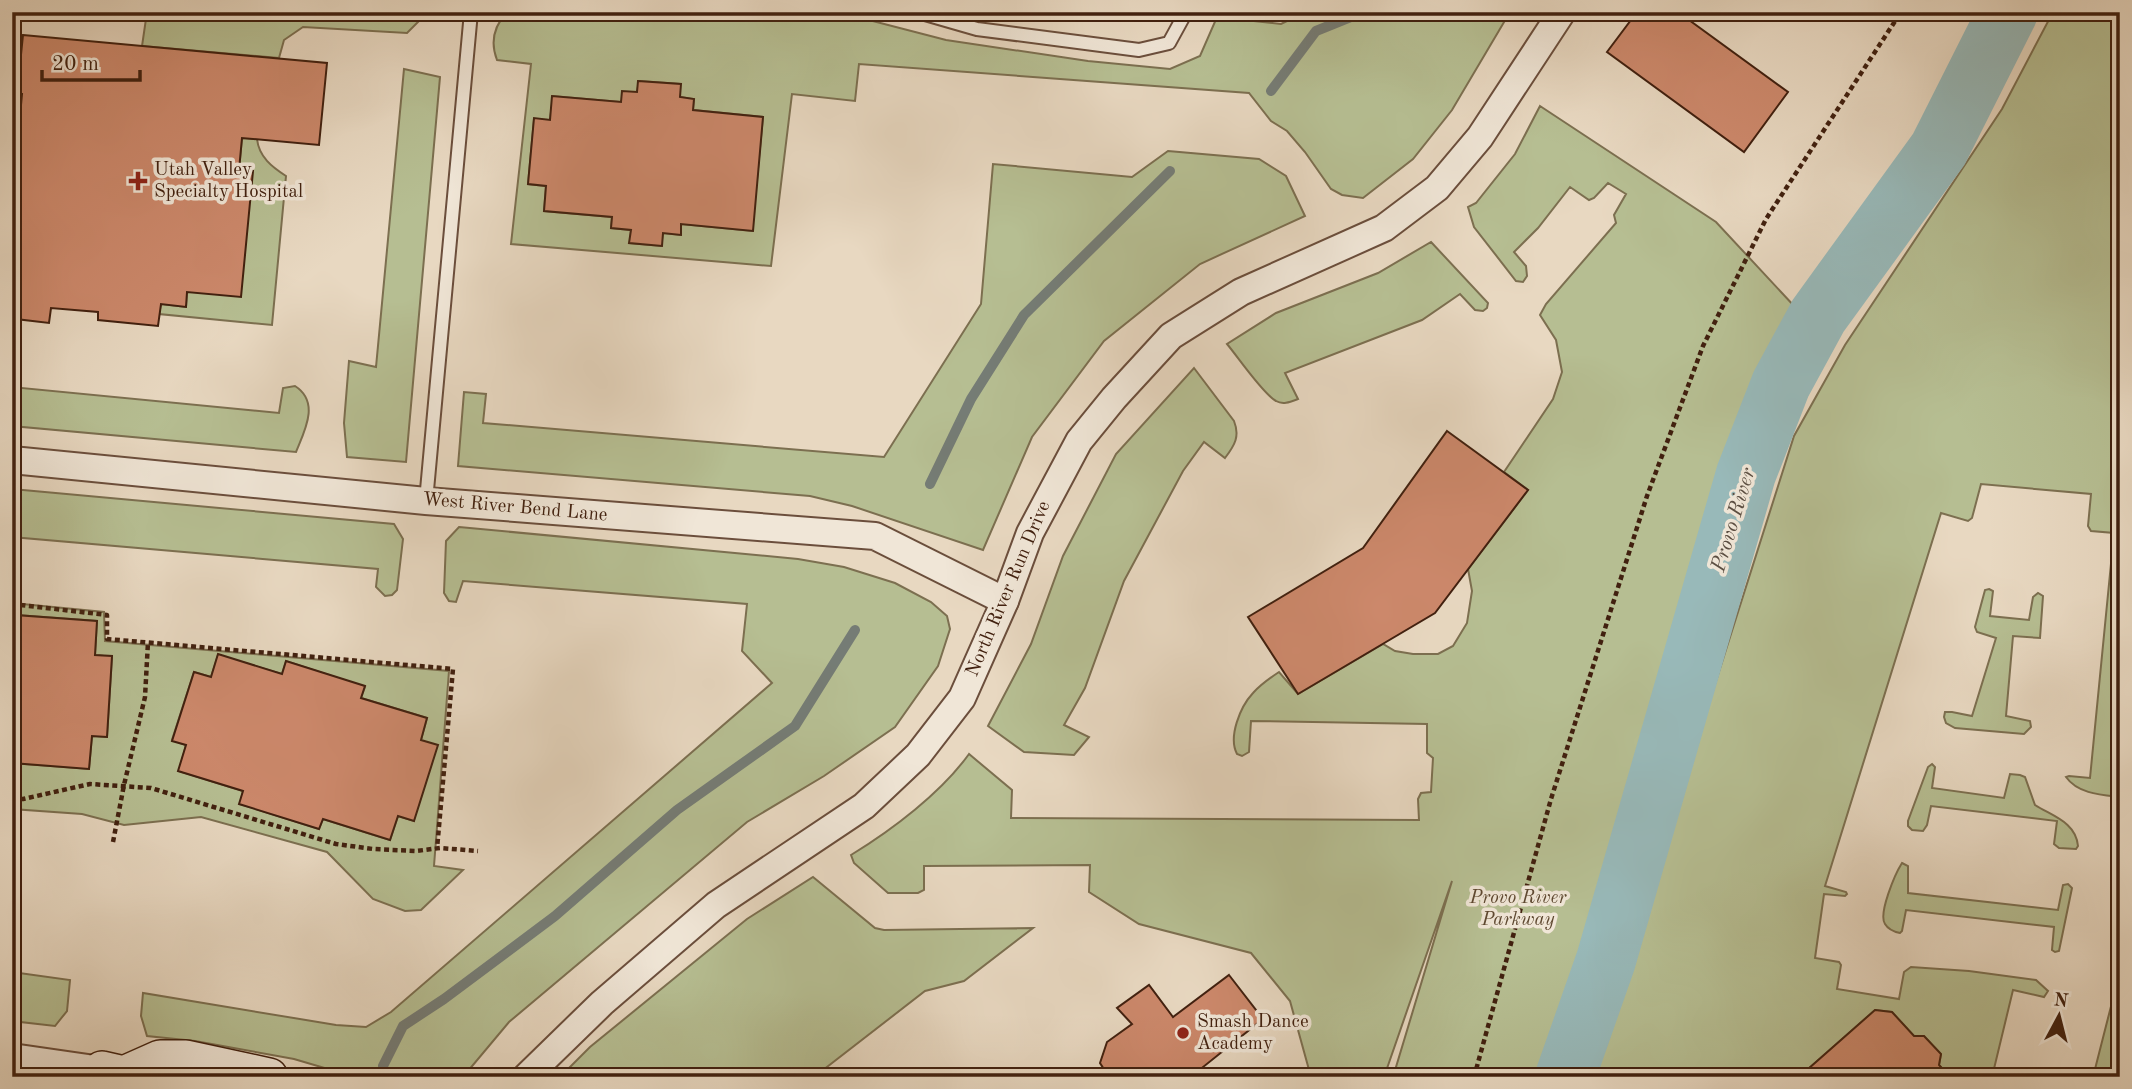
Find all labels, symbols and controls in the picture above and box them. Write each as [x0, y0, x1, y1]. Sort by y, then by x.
scale bar [42, 38, 140, 82]
text: 20 m [52, 54, 99, 75]
place label: Utah Valley Specialty Hospital [154, 161, 303, 202]
marker: Utah Valley Specialty Hospital [128, 171, 148, 191]
water label: Provo River [1708, 465, 1760, 575]
street label: West River Bend Lane [422, 490, 608, 526]
street label: North River Run Drive [963, 498, 1055, 680]
park label: Provo River Parkway [1468, 889, 1567, 930]
north arrow [2024, 981, 2094, 1050]
text: N [2052, 991, 2070, 1012]
place label: Smash Dance Academy [1197, 1013, 1309, 1054]
marker: Smash Dance Academy [1175, 1025, 1191, 1041]

